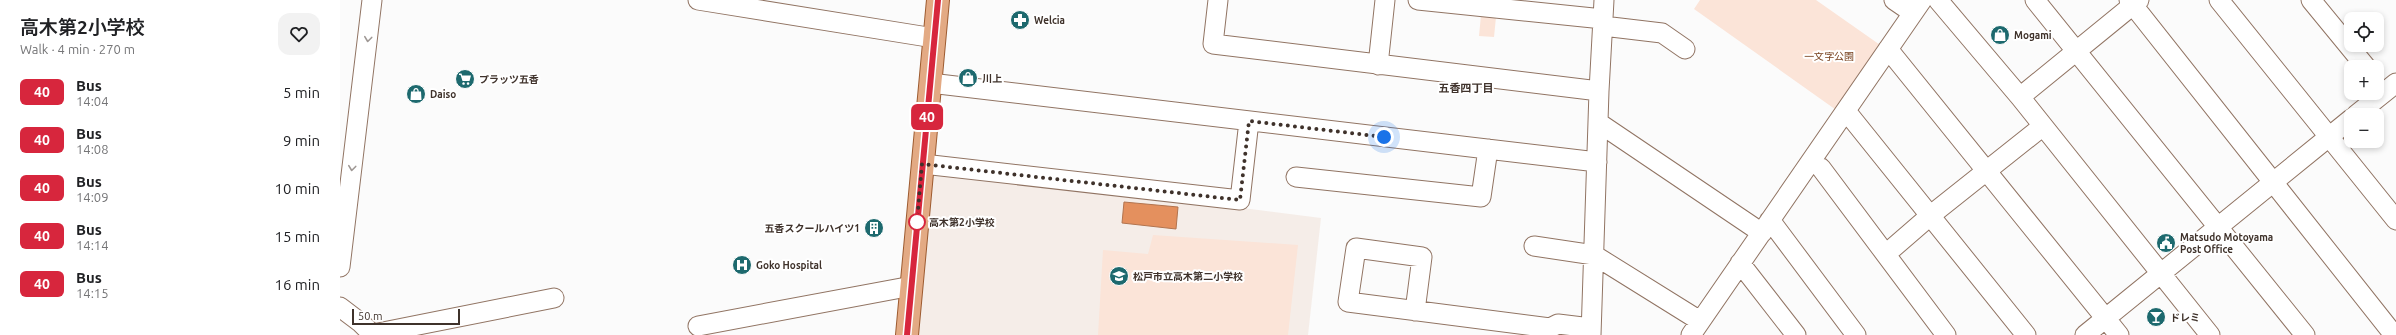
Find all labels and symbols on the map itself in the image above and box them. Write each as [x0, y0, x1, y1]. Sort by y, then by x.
pharmacy icon: Welcia [1009, 9, 1031, 31]
place label: Welcia [1034, 15, 1065, 26]
shop icon: Mogami [1989, 24, 2011, 46]
place label: Mogami [2014, 30, 2052, 41]
one-way arrow [364, 36, 373, 42]
park label: 一文字公園 [1804, 51, 1854, 62]
shop icon: 川上 [957, 67, 979, 89]
supermarket icon: プラッツ五香 [454, 68, 476, 90]
place label: 川上 [982, 73, 1002, 84]
place label: プラッツ五香 [479, 74, 539, 85]
district label: 五香四丁目 [1439, 82, 1494, 94]
shop icon: Daiso [405, 83, 427, 105]
place label: Daiso [430, 89, 456, 100]
line badge: 40 [909, 104, 945, 130]
your location [1374, 127, 1394, 147]
one-way arrow [348, 165, 357, 171]
marker: 高木第2小学校 [908, 213, 926, 231]
building icon: 五香スクールハイツ1 [863, 217, 885, 239]
place label: 高木第2小学校 [929, 217, 995, 228]
place label: 五香スクールハイツ1 [765, 223, 860, 234]
public building icon: Matsudo Motoyama Post Office [2155, 232, 2177, 254]
place label: Matsudo Motoyama Post Office [2180, 232, 2273, 255]
hospital icon: Goko Hospital [731, 254, 753, 276]
place label: Goko Hospital [756, 260, 822, 271]
school or university icon: 松戸市立高木第二小学校 [1108, 265, 1130, 287]
place label: 松戸市立高木第二小学校 [1133, 271, 1243, 282]
bar icon: ドレミ [2145, 306, 2167, 328]
scale bar [352, 307, 460, 326]
place label: ドレミ [2170, 312, 2200, 323]

